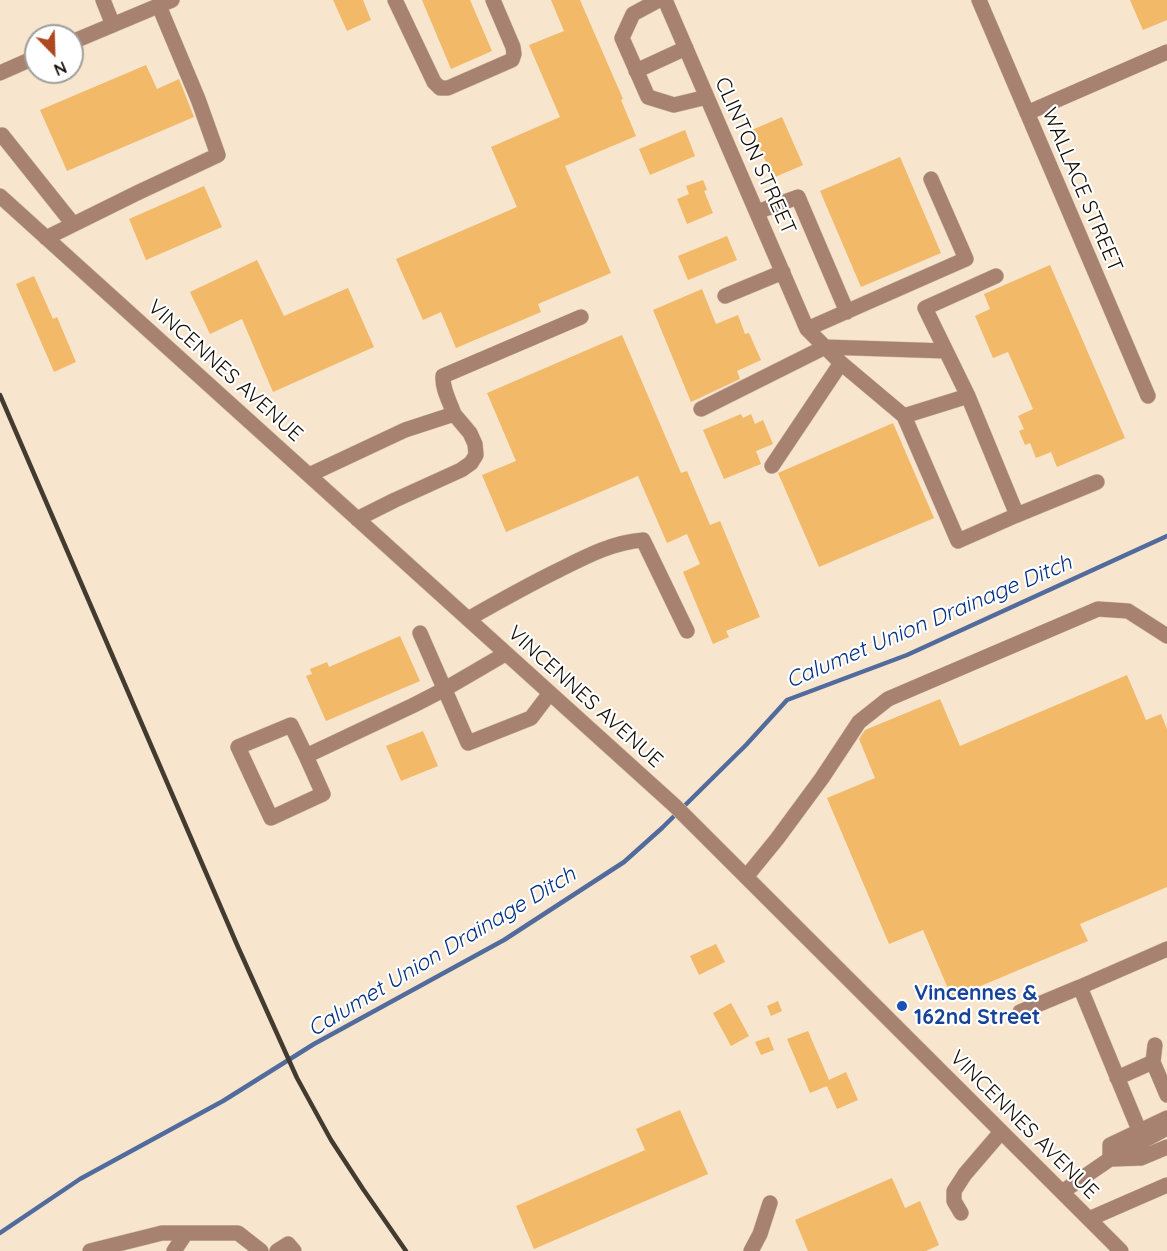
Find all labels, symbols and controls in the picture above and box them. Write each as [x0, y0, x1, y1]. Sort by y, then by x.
north arrow [24, 24, 84, 84]
text: N [51, 57, 70, 80]
street label: CLINTON STREET [709, 73, 801, 239]
street label: WALLACE STREET [1036, 104, 1128, 276]
street label: VINCENNES AVENUE [142, 295, 308, 447]
water label: Calumet Union Drainage Ditch [782, 550, 1076, 694]
street label: VINCENNES AVENUE [502, 621, 668, 773]
water label: Calumet Union Drainage Ditch [303, 861, 581, 1043]
place label: Vincennes & 162nd Street [914, 981, 1040, 1031]
marker: Vincennes & 162nd Street [895, 999, 909, 1013]
street label: VINCENNES AVENUE [944, 1045, 1104, 1205]

